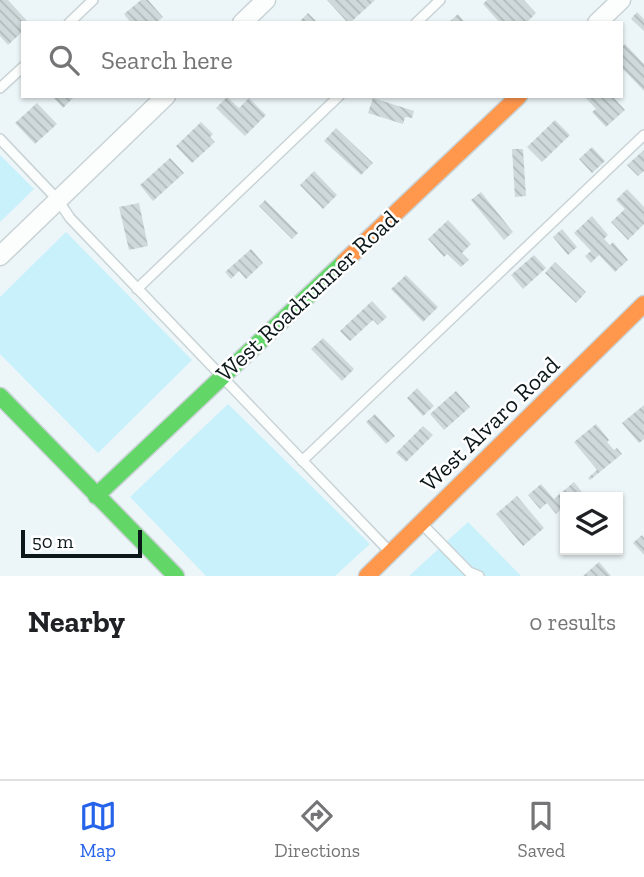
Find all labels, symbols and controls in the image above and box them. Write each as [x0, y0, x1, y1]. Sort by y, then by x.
search box [21, 21, 623, 98]
icon: search [45, 41, 83, 79]
text: Search here [101, 44, 233, 76]
street label: West Roadrunner Road [210, 204, 404, 387]
street label: West Alvaro Road [414, 350, 565, 497]
map controls [560, 492, 623, 555]
button: layers [560, 492, 623, 555]
scale bar [21, 527, 142, 559]
text: 50 m [32, 530, 73, 553]
text: Nearby [28, 604, 125, 640]
text: 0 results [529, 608, 616, 636]
tab: Map [79, 797, 117, 862]
tab: Directions [274, 797, 360, 862]
tab: Saved [518, 797, 565, 862]

